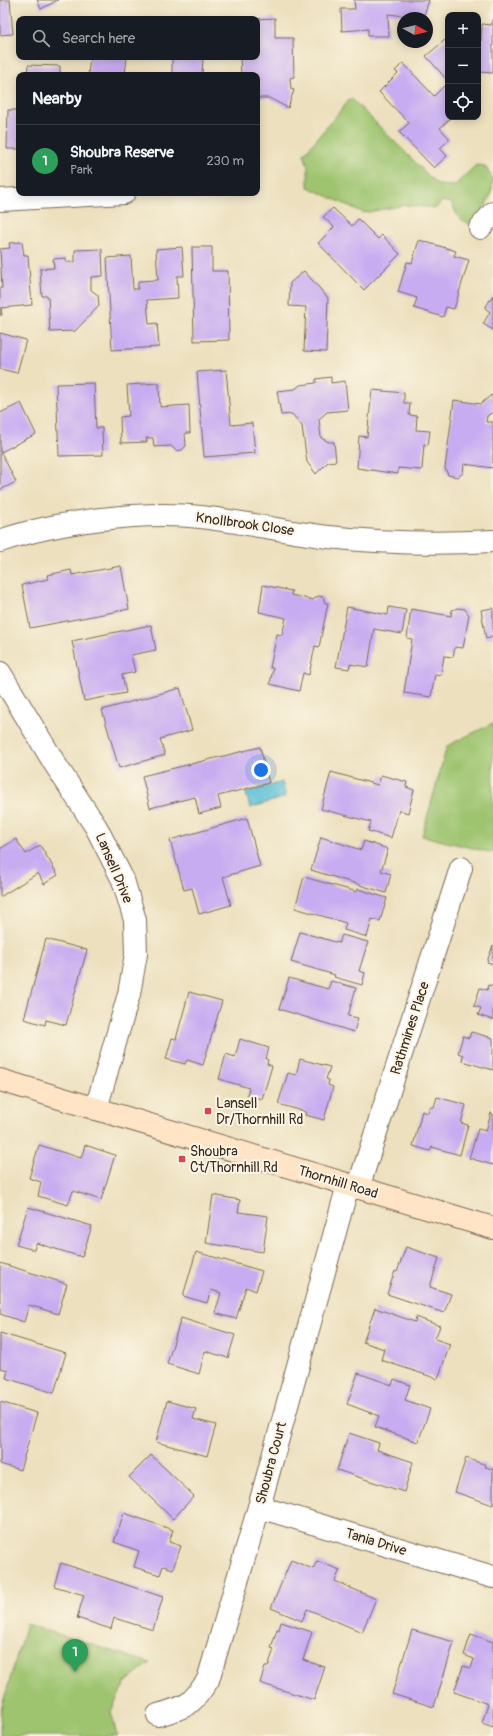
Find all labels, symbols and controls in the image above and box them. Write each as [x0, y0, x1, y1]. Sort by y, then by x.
north arrow [397, 12, 433, 48]
map controls [445, 12, 481, 120]
button: + [445, 12, 481, 48]
search box [16, 16, 260, 60]
icon: search [30, 27, 52, 49]
text: Search here [62, 29, 135, 48]
button: − [445, 48, 481, 84]
button: locate [445, 84, 481, 120]
text: Nearby [32, 88, 81, 109]
text: Shoubra Reserve [70, 143, 174, 162]
text: 1 [42, 153, 48, 169]
text: 230 m [207, 153, 244, 169]
text: Park [70, 162, 93, 178]
street label: Knollbrook Close [195, 509, 295, 539]
your location [251, 760, 271, 780]
street label: Lansell Drive [92, 830, 136, 906]
street label: Rathmines Place [387, 979, 433, 1077]
place label: Lansell Dr/Thornhill Rd [216, 1095, 304, 1128]
marker: Lansell Dr/Thornhill Rd [203, 1106, 213, 1116]
place label: Shoubra Ct/Thornhill Rd [190, 1143, 278, 1176]
marker: Shoubra Ct/Thornhill Rd [177, 1154, 187, 1164]
street label: Thornhill Road [296, 1162, 380, 1202]
street label: Shoubra Court [252, 1420, 290, 1506]
street label: Tania Drive [343, 1525, 409, 1559]
pin: 1 [62, 1639, 88, 1672]

